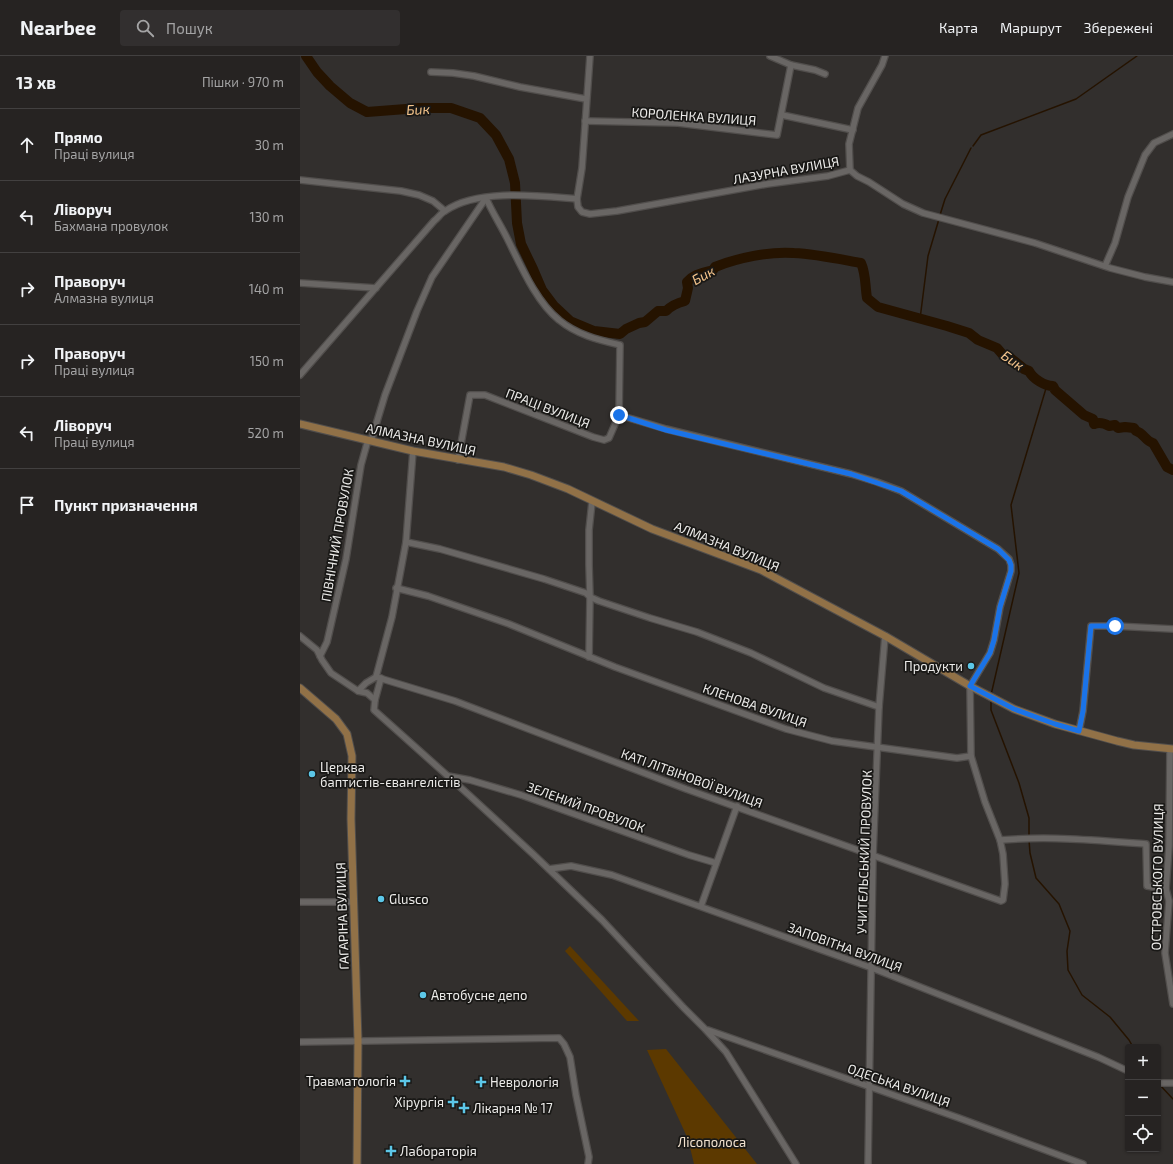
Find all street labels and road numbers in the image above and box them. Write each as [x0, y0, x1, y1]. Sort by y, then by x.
street label: КОРОЛЕНКА ВУЛИЦЯ [631, 104, 757, 128]
street label: ЛАЗУРНА ВУЛИЦЯ [732, 153, 840, 187]
street label: ПРАЦІ ВУЛИЦЯ [504, 385, 592, 431]
street label: АЛМАЗНА ВУЛИЦЯ [365, 420, 477, 458]
street label: ПІВНІЧНИЙ ПРОВУЛОК [317, 467, 357, 603]
street label: АЛМАЗНА ВУЛИЦЯ [672, 518, 782, 574]
street label: КЛЕНОВА ВУЛИЦЯ [701, 680, 809, 730]
street label: КАТІ ЛІТВІНОВОЇ ВУЛИЦЯ [619, 745, 765, 811]
street label: УЧИТЕЛЬСЬКИЙ ПРОВУЛОК [853, 770, 875, 934]
street label: ЗЕЛЕНИЙ ПРОВУЛОК [525, 778, 647, 836]
street label: ОСТРОВСЬКОГО ВУЛИЦЯ [1148, 803, 1166, 951]
street label: ГАГАРІНА ВУЛИЦЯ [332, 862, 352, 970]
street label: ЗАПОВІТНА ВУЛИЦЯ [786, 919, 904, 975]
street label: ОДЕСЬКА ВУЛИЦЯ [845, 1060, 953, 1110]

